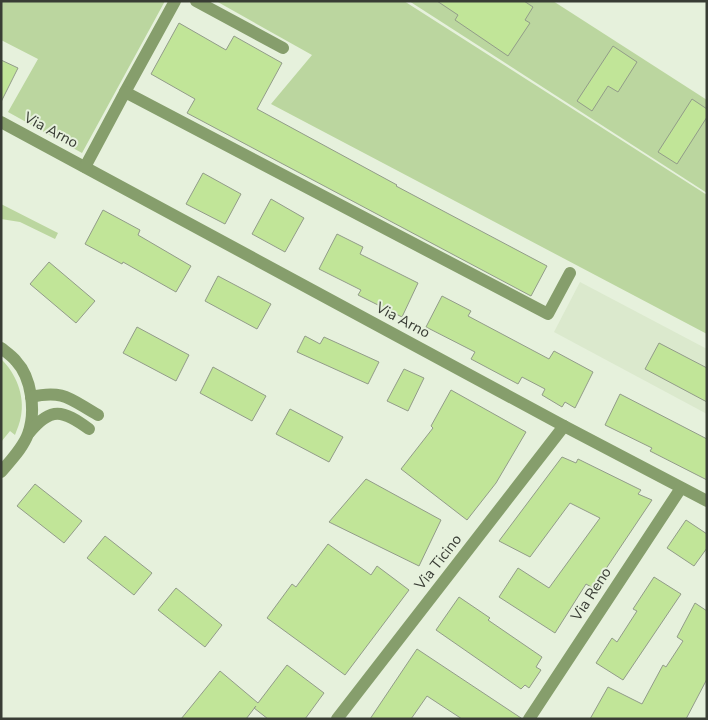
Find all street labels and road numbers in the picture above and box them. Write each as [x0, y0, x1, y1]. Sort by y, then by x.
street label: Via Arno [19, 107, 82, 153]
street label: Via Arno [371, 297, 434, 343]
street label: Via Ticino [409, 530, 466, 595]
street label: Via Reno [566, 563, 616, 626]

